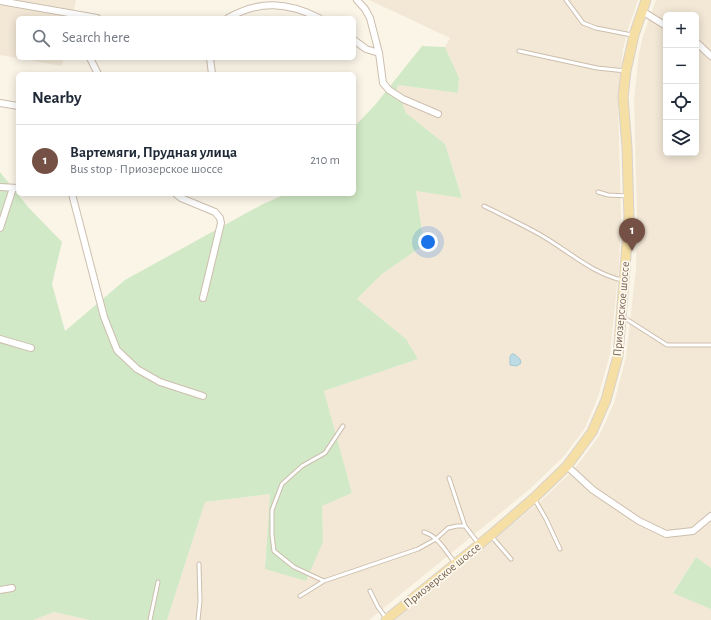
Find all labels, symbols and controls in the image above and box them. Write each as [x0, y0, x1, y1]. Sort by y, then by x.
map controls [663, 12, 699, 156]
button: + [663, 12, 699, 48]
search box [16, 16, 356, 60]
icon: search [30, 27, 52, 49]
text: Search here [62, 30, 130, 45]
button: − [663, 48, 699, 84]
button: locate [663, 84, 699, 120]
text: Nearby [32, 89, 82, 106]
button: layers [663, 120, 699, 156]
text: Вартемяги, Прудная улица [70, 145, 237, 160]
text: 1 [43, 154, 47, 167]
text: 210 m [310, 154, 340, 167]
text: Bus stop · Приозерское шоссе [70, 163, 223, 176]
pin: 1 [619, 218, 645, 251]
your location [418, 232, 438, 252]
street label: Приозерское шоссе [611, 261, 631, 357]
street label: Приозерское шоссе [401, 540, 483, 610]

